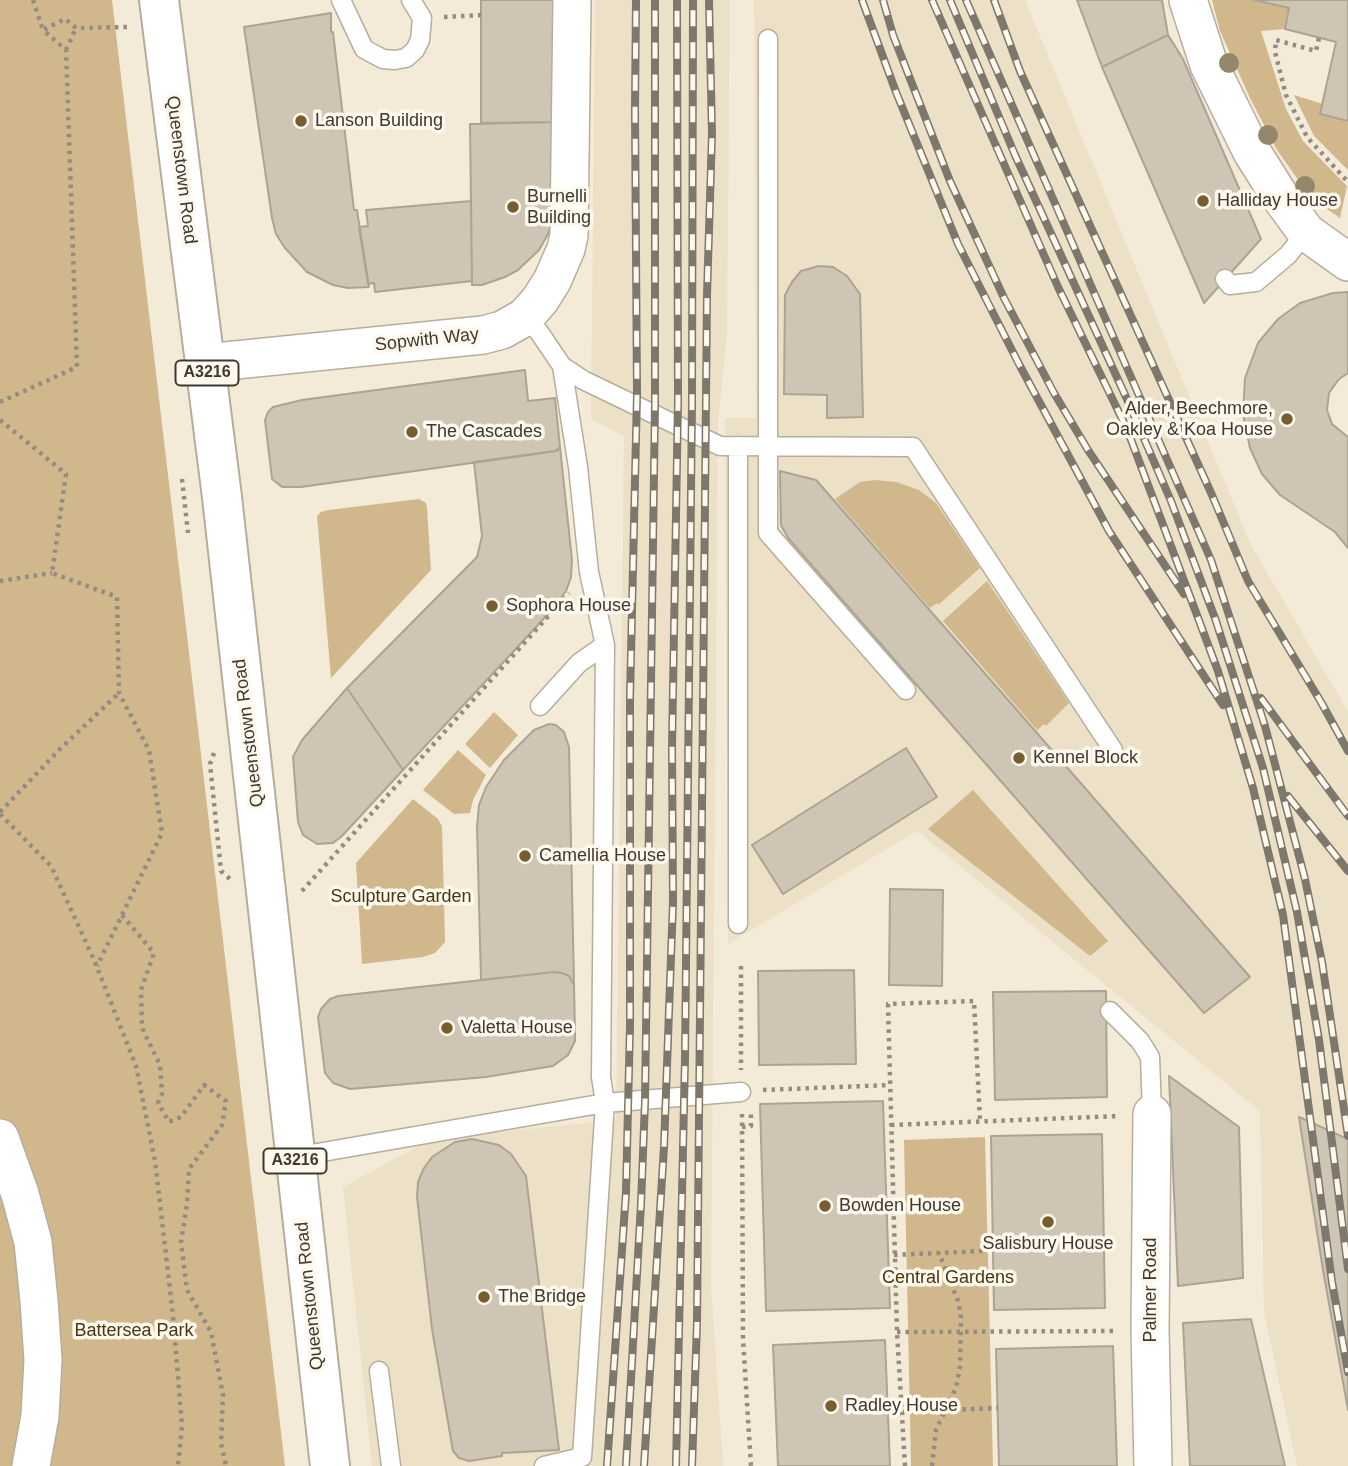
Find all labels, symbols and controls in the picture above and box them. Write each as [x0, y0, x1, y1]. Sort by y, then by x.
street label: Queenstown Road [161, 95, 201, 245]
place label: Lanson Building [315, 110, 443, 132]
marker: Lanson Building [293, 113, 309, 129]
place label: Burnelli Building [527, 186, 591, 228]
place label: Halliday House [1217, 190, 1338, 212]
marker: Halliday House [1195, 193, 1211, 209]
marker: Burnelli Building [505, 199, 521, 215]
street label: Sopwith Way [374, 324, 480, 356]
road number: A3216 [176, 360, 238, 386]
place label: Alder, Beechmore, Oakley & Koa House [1106, 398, 1273, 440]
marker: Alder, Beechmore, Oakley & Koa House [1279, 411, 1295, 427]
place label: The Cascades [426, 421, 542, 443]
marker: The Cascades [404, 424, 420, 440]
place label: Sophora House [506, 595, 631, 617]
marker: Sophora House [484, 598, 500, 614]
street label: Queenstown Road [229, 658, 269, 808]
place label: Kennel Block [1033, 747, 1138, 769]
marker: Kennel Block [1011, 750, 1027, 766]
place label: Camellia House [539, 845, 666, 867]
marker: Camellia House [517, 848, 533, 864]
park label: Sculpture Garden [330, 886, 472, 908]
place label: Valetta House [461, 1017, 573, 1039]
marker: Valetta House [439, 1020, 455, 1036]
road number: A3216 [264, 1148, 326, 1174]
place label: Bowden House [839, 1195, 961, 1217]
marker: Bowden House [817, 1198, 833, 1214]
marker: Salisbury House [1040, 1214, 1056, 1230]
street label: Queenstown Road [291, 1221, 329, 1371]
place label: Salisbury House [982, 1233, 1114, 1255]
street label: Palmer Road [1140, 1237, 1162, 1343]
park label: Central Gardens [882, 1267, 1014, 1289]
place label: The Bridge [498, 1286, 586, 1308]
marker: The Bridge [476, 1289, 492, 1305]
park label: Battersea Park [74, 1320, 194, 1342]
place label: Radley House [845, 1395, 958, 1417]
marker: Radley House [823, 1398, 839, 1414]

